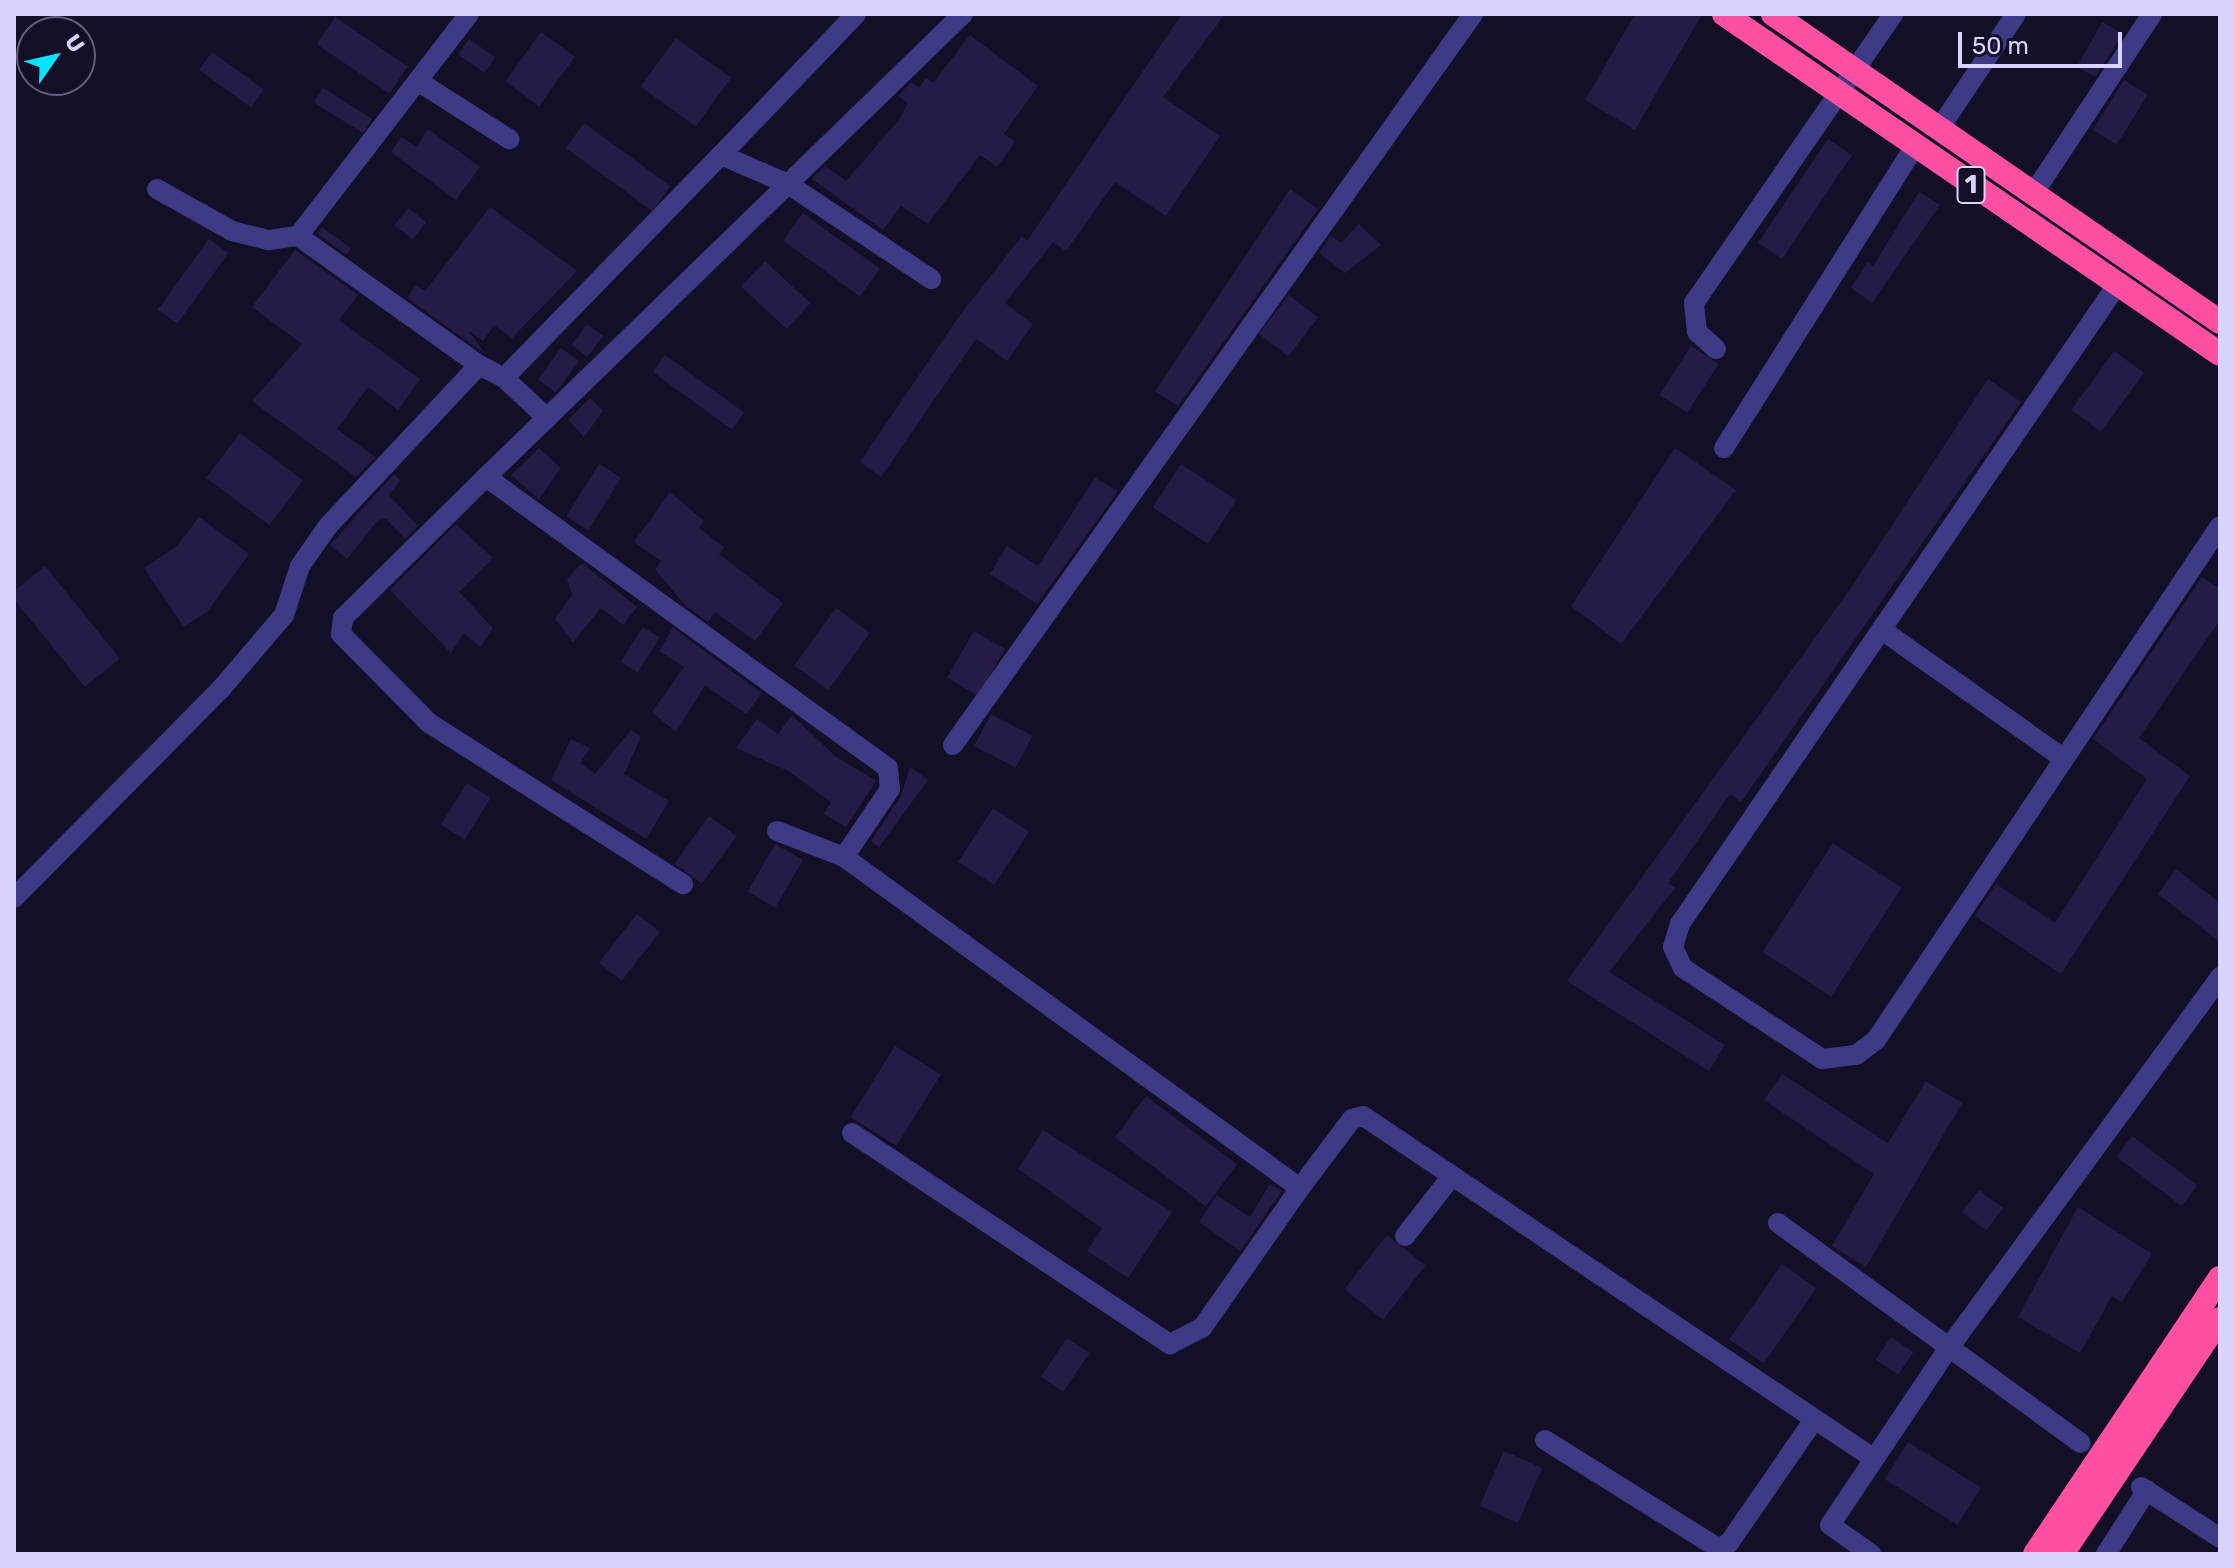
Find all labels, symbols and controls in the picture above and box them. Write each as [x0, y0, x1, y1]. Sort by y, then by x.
north arrow [16, 16, 96, 96]
scale bar [1962, 16, 2126, 66]
text: U [59, 29, 90, 58]
text: 50 m [1972, 32, 2029, 60]
road number: 1 [1955, 163, 1987, 207]

